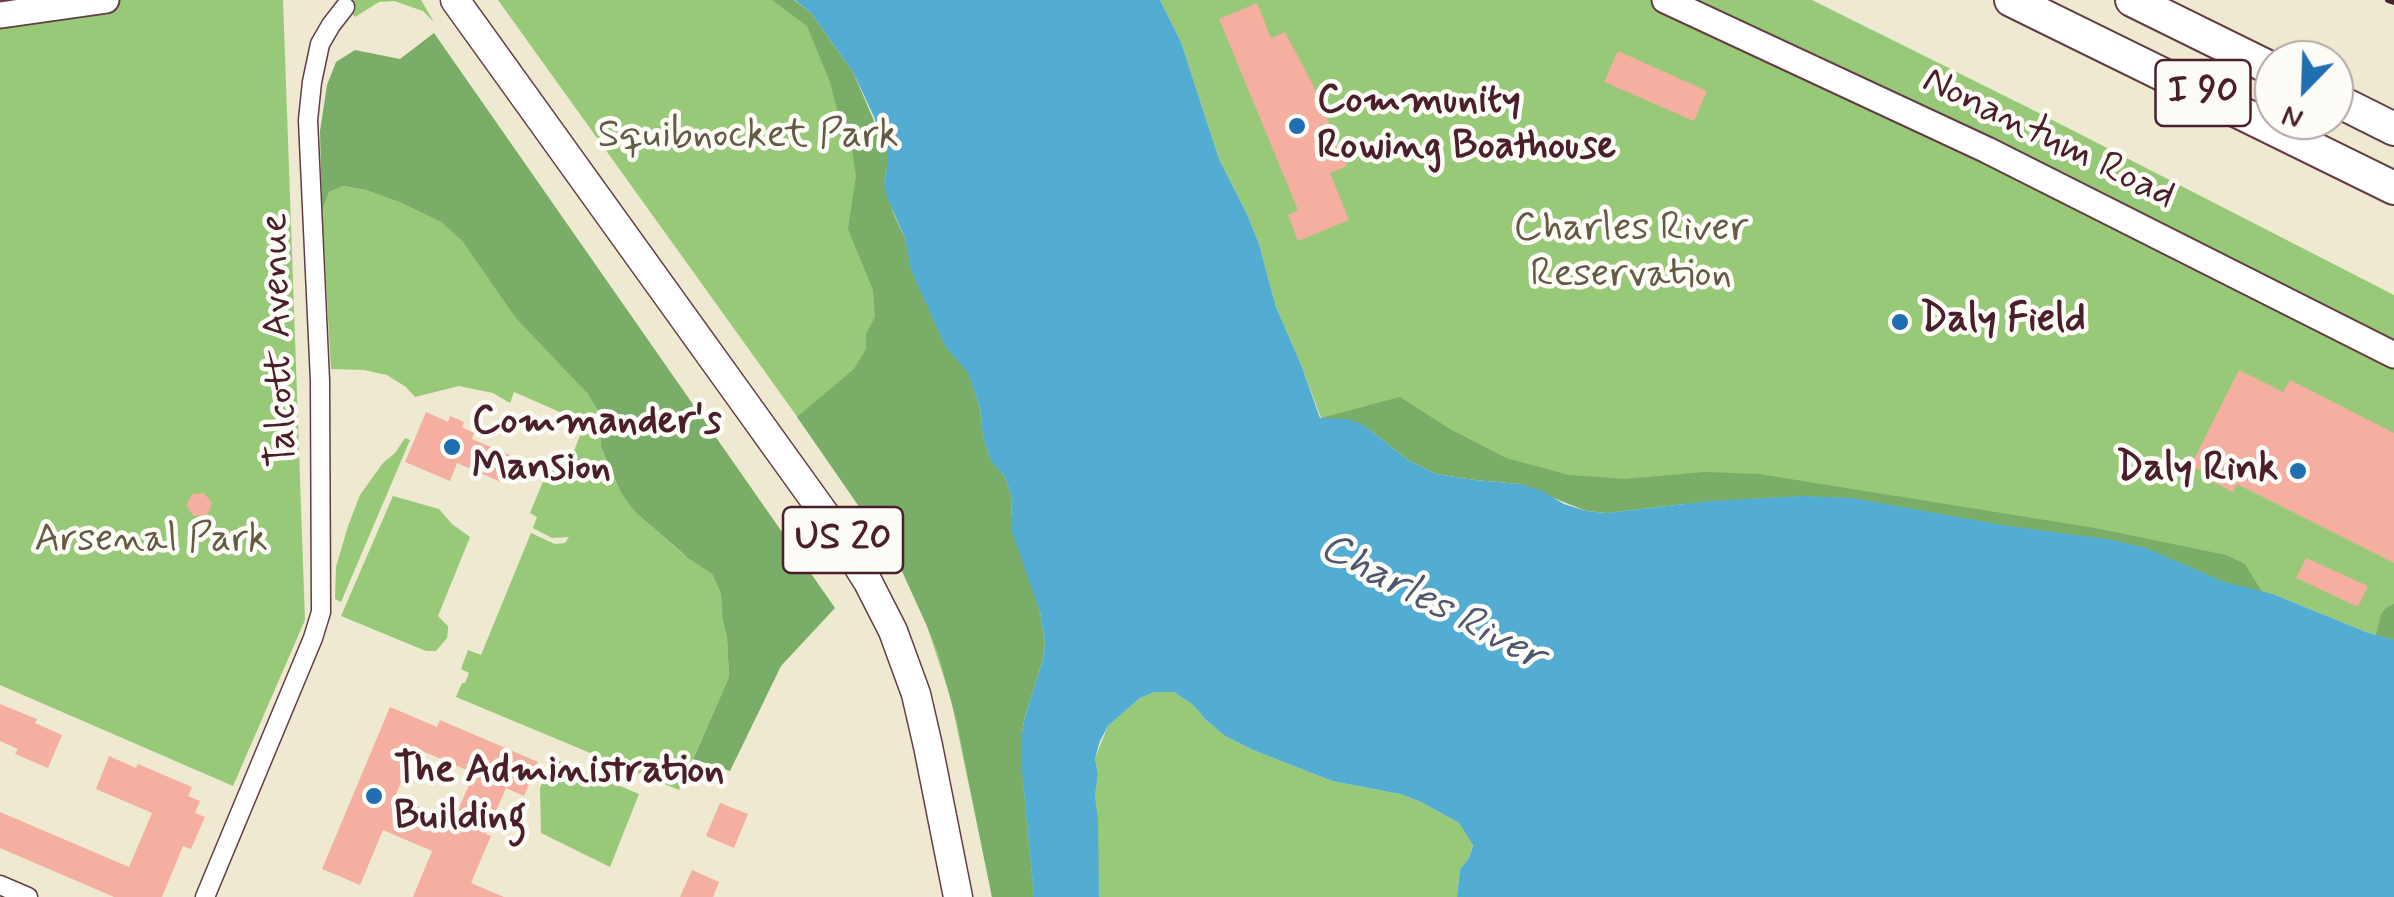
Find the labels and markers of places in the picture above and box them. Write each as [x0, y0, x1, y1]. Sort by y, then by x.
place label: Community Rowing Boathouse [1317, 79, 1616, 173]
marker: Community Rowing Boathouse [1286, 115, 1308, 137]
place label: Daly Field [1920, 298, 2086, 346]
marker: Daly Field [1889, 311, 1911, 333]
place label: Commander's Mansion [472, 400, 722, 494]
marker: Commander's Mansion [441, 436, 463, 458]
place label: Daly Rink [2116, 447, 2278, 495]
marker: Daly Rink [2287, 460, 2309, 482]
place label: The Administration Building [394, 749, 724, 843]
marker: The Administration Building [363, 785, 385, 807]

